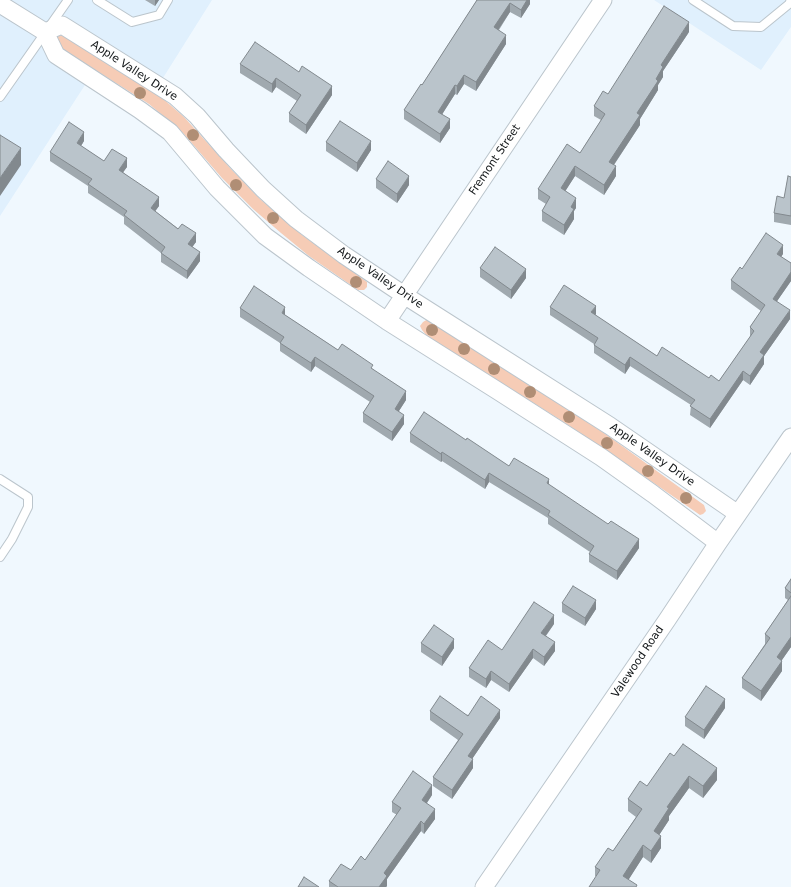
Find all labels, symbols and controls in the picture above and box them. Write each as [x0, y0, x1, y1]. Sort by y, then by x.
street label: Apple Valley Drive [88, 38, 180, 104]
street label: Fremont Street [467, 122, 523, 198]
street label: Apple Valley Drive [335, 244, 425, 312]
street label: Apple Valley Drive [607, 421, 697, 489]
street label: Valewood Road [609, 624, 667, 700]

